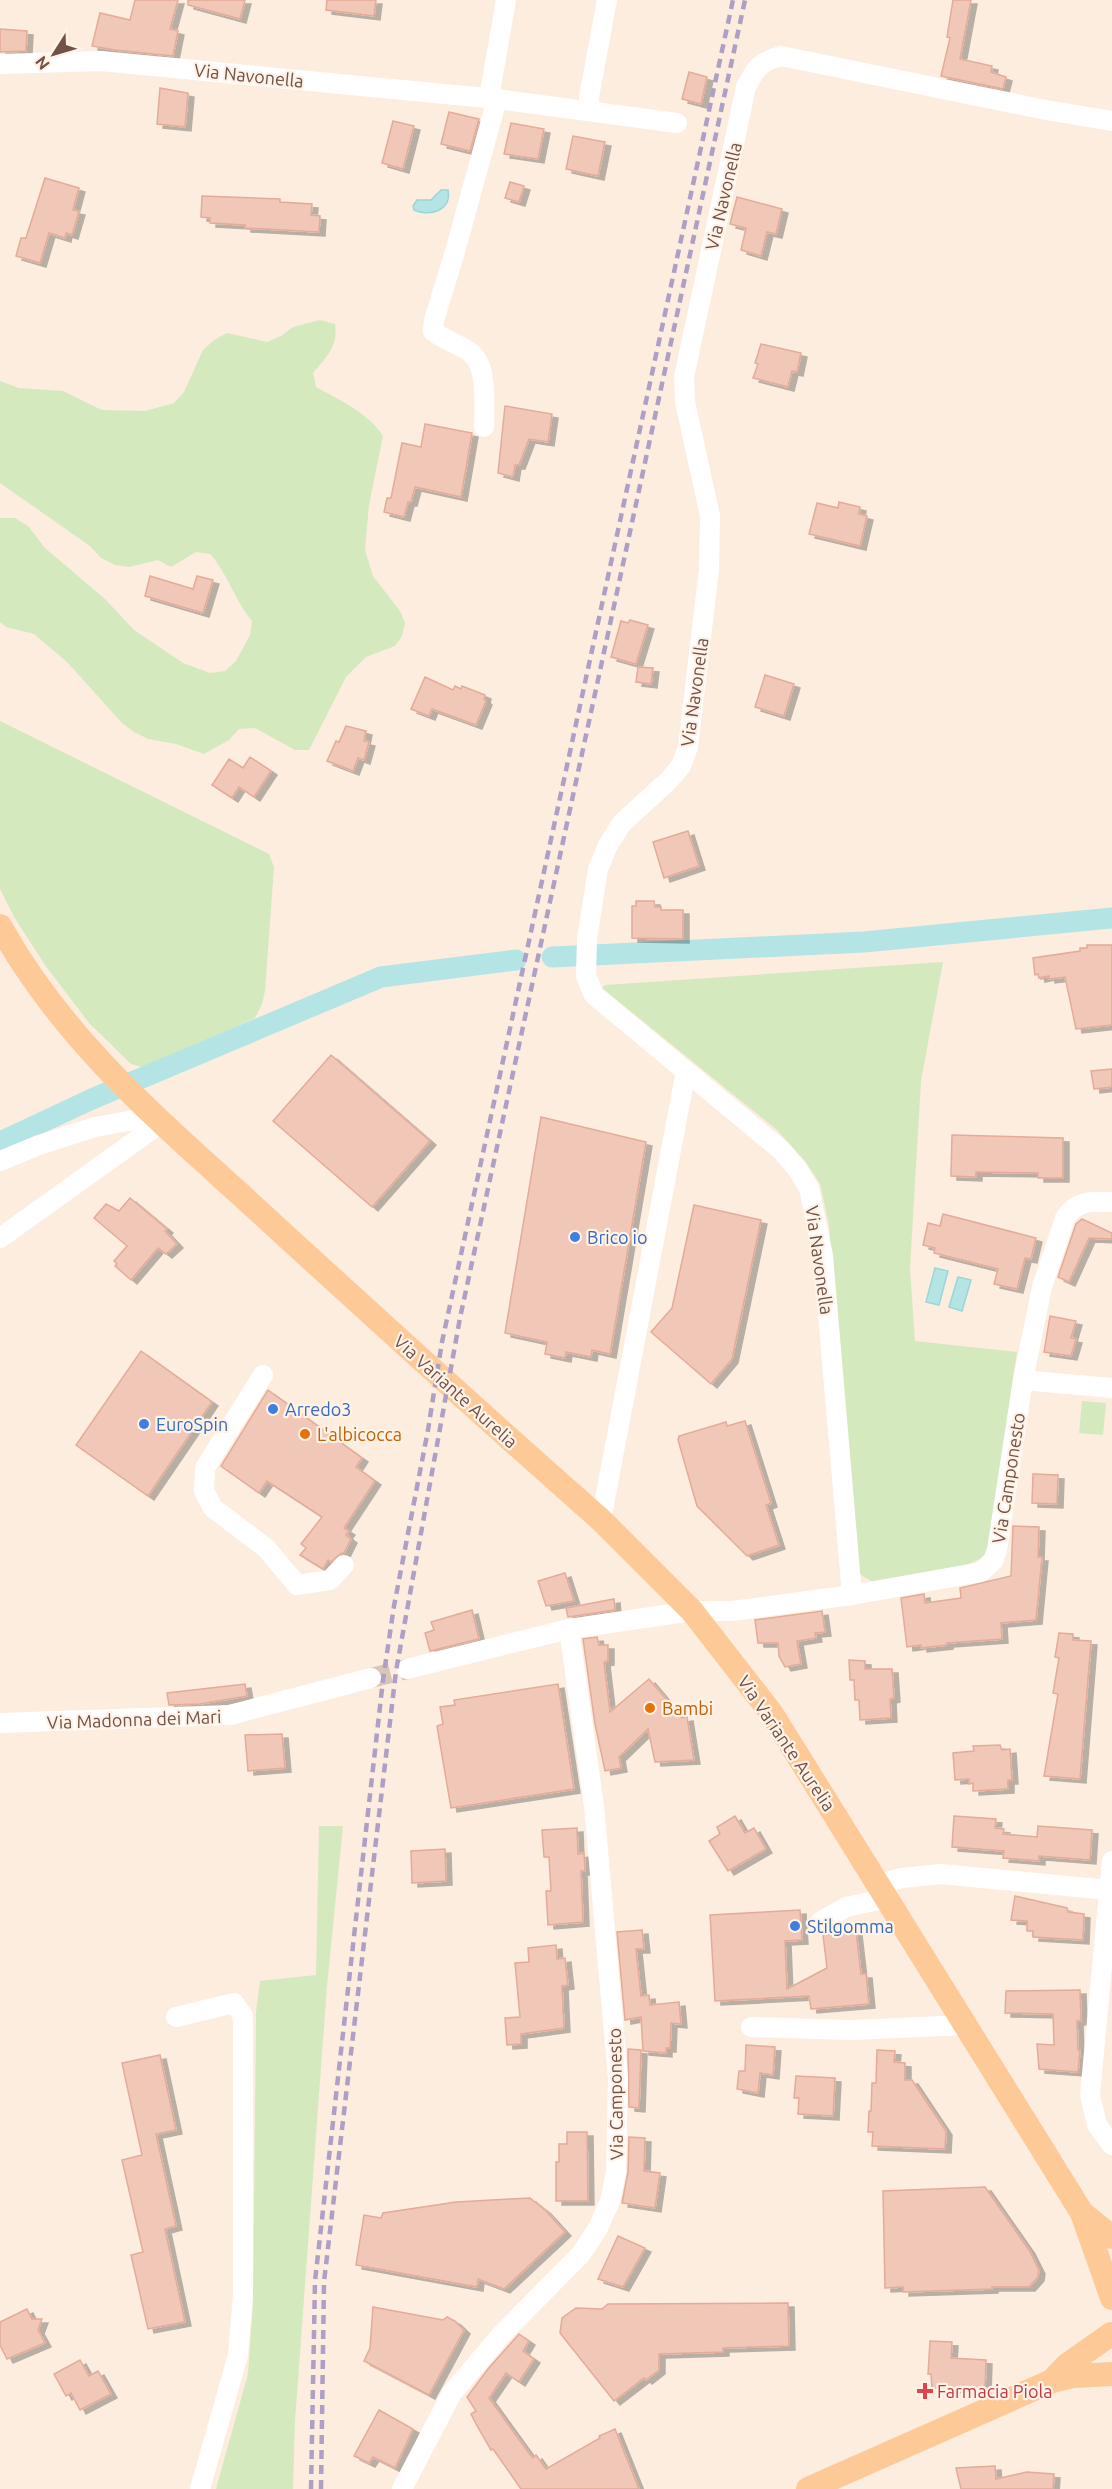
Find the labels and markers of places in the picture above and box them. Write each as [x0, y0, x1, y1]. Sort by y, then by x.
place label: Brico io [587, 1227, 648, 1247]
marker: Brico io [568, 1230, 582, 1244]
place label: Arredo3 [285, 1399, 351, 1419]
marker: Arredo3 [266, 1402, 280, 1416]
place label: EuroSpin [156, 1414, 228, 1434]
marker: EuroSpin [137, 1417, 151, 1431]
place label: L'albicocca [317, 1424, 402, 1444]
marker: L'albicocca [298, 1427, 312, 1441]
place label: Bambi [662, 1698, 713, 1718]
marker: Bambi [643, 1701, 657, 1715]
place label: Stilgomma [807, 1916, 894, 1936]
marker: Stilgomma [788, 1919, 802, 1933]
place label: Farmacia Piola [937, 2381, 1052, 2401]
marker: Farmacia Piola [918, 2384, 932, 2398]

